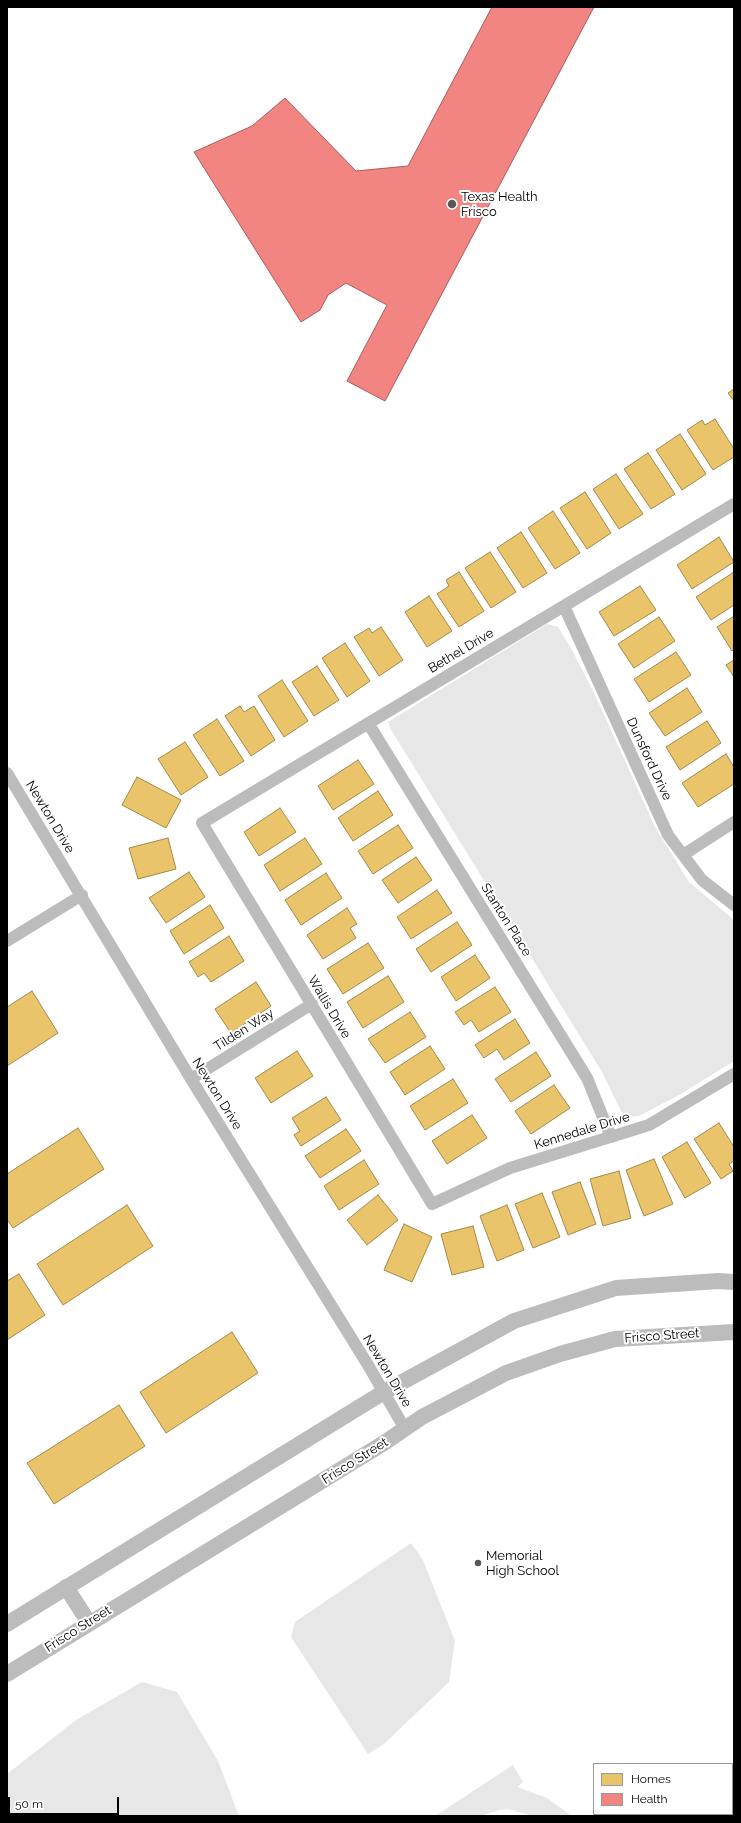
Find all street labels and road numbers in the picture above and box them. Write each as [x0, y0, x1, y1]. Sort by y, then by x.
street label: Bethel Drive [425, 625, 497, 677]
street label: Dunsford Drive [623, 715, 675, 803]
street label: Newton Drive [22, 778, 78, 856]
street label: Stanton Place [477, 881, 535, 959]
street label: Wallis Drive [304, 973, 354, 1041]
street label: Tilden Way [211, 1005, 277, 1055]
street label: Newton Drive [189, 1055, 245, 1133]
street label: Kennedale Drive [532, 1109, 632, 1153]
street label: Frisco Street [624, 1326, 700, 1346]
street label: Newton Drive [359, 1332, 415, 1410]
street label: Frisco Street [319, 1435, 391, 1487]
street label: Frisco Street [42, 1603, 114, 1655]

